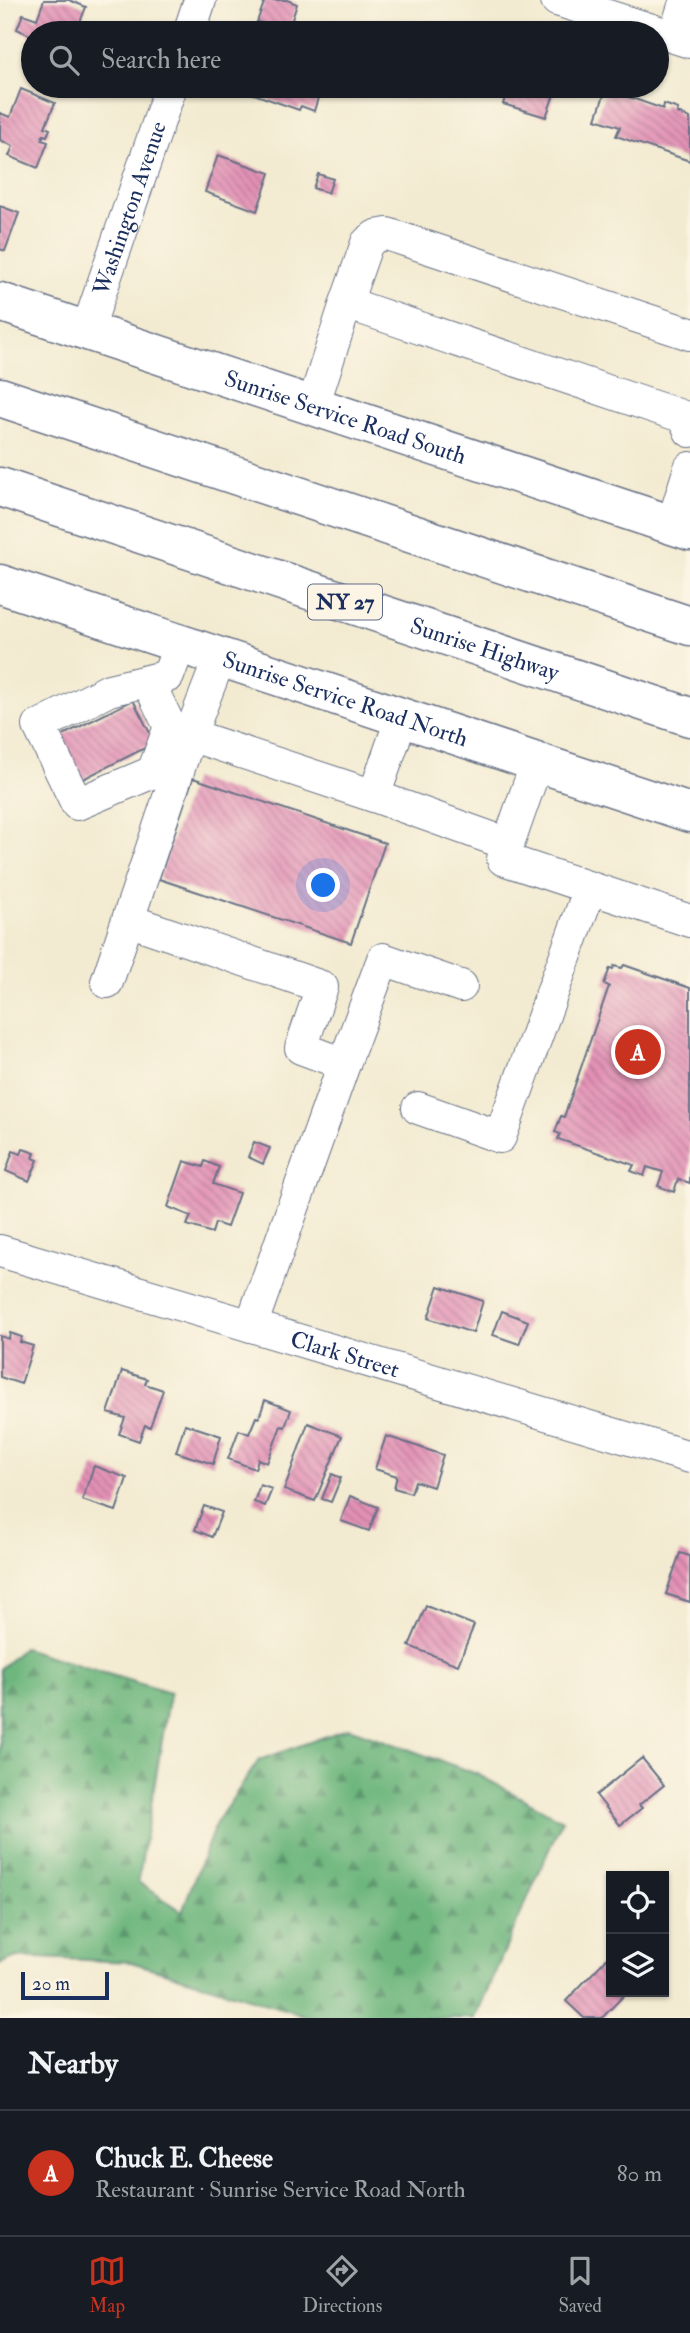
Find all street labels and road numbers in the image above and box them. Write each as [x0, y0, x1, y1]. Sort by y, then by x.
street label: Washington Avenue [86, 117, 172, 300]
street label: Sunrise Service Road South [221, 363, 470, 470]
road number: NY 27 [308, 584, 382, 620]
street label: Sunrise Highway [407, 610, 564, 687]
street label: Sunrise Service Road North [219, 644, 472, 753]
street label: Clark Street [287, 1324, 403, 1384]

